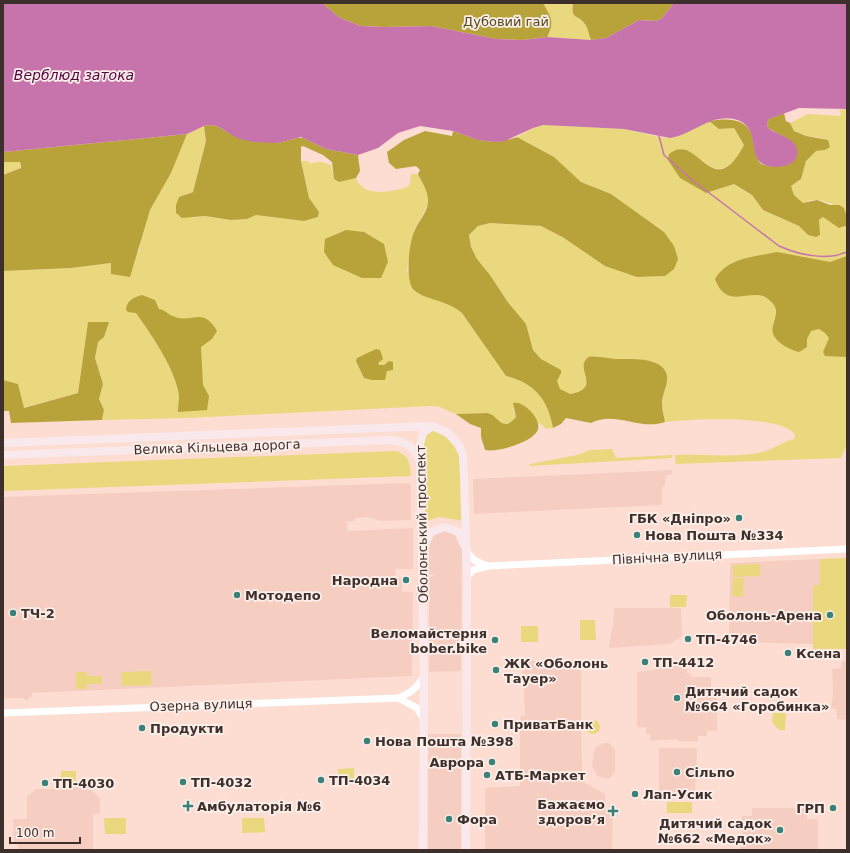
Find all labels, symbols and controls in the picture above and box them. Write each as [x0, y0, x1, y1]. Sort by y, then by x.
park label: Дубовий гай [463, 14, 549, 29]
water label: Верблюд затока [14, 67, 134, 83]
street label: Велика Кільцева дорога [133, 437, 301, 457]
street label: Оболонський проспект [413, 444, 431, 603]
place label: ГБК «Дніпро» [629, 511, 731, 526]
marker: ГБК «Дніпро» [734, 513, 744, 523]
place label: Нова Пошта №334 [645, 528, 784, 543]
marker: Нова Пошта №334 [632, 530, 642, 540]
street label: Північна вулиця [612, 547, 722, 567]
place label: Народна [332, 573, 398, 588]
marker: Народна [401, 575, 411, 585]
place label: Мотодепо [245, 588, 321, 603]
marker: Мотодепо [232, 590, 242, 600]
place label: ТЧ-2 [21, 606, 55, 621]
marker: ТЧ-2 [8, 608, 18, 618]
place label: Оболонь-Арена [706, 608, 822, 623]
marker: Оболонь-Арена [825, 610, 835, 620]
place label: Веломайстерня bober.bike [371, 626, 487, 656]
place label: ТП-4746 [696, 632, 757, 647]
marker: ТП-4746 [683, 634, 693, 644]
marker: Веломайстерня bober.bike [490, 635, 500, 645]
place label: Ксена [796, 646, 841, 661]
marker: Ксена [783, 648, 793, 658]
place label: ТП-4412 [653, 655, 714, 670]
place label: ЖК «Оболонь Тауер» [504, 656, 608, 686]
marker: ТП-4412 [640, 657, 650, 667]
marker: ЖК «Оболонь Тауер» [491, 665, 501, 675]
place label: Дитячий садок №664 «Горобинка» [685, 684, 829, 714]
marker: Дитячий садок №664 «Горобинка» [672, 693, 682, 703]
street label: Озерна вулиця [149, 696, 253, 714]
place label: ПриватБанк [503, 717, 593, 732]
marker: ПриватБанк [490, 719, 500, 729]
place label: Продукти [150, 721, 224, 736]
marker: Продукти [137, 723, 147, 733]
place label: Нова Пошта №398 [375, 734, 514, 749]
marker: Нова Пошта №398 [362, 736, 372, 746]
place label: Аврора [429, 755, 484, 770]
marker: Аврора [487, 757, 497, 767]
place label: Сільпо [685, 765, 735, 780]
marker: Сільпо [672, 767, 682, 777]
place label: АТБ-Маркет [495, 768, 586, 783]
marker: АТБ-Маркет [482, 770, 492, 780]
place label: ТП-4034 [329, 773, 390, 788]
place label: ТП-4032 [191, 775, 252, 790]
marker: ТП-4034 [316, 775, 326, 785]
place label: ТП-4030 [53, 776, 114, 791]
marker: ТП-4032 [178, 777, 188, 787]
marker: ТП-4030 [40, 778, 50, 788]
place label: Лап-Усик [643, 787, 713, 802]
marker: Лап-Усик [630, 789, 640, 799]
place label: Бажаємо здоровʼя [537, 797, 605, 827]
place label: Амбулаторія №6 [197, 799, 321, 814]
marker: Амбулаторія №6 [182, 800, 194, 812]
place label: ГРП [796, 801, 825, 816]
marker: ГРП [828, 803, 838, 813]
marker: Бажаємо здоровʼя [608, 806, 618, 816]
place label: Фора [457, 812, 497, 827]
marker: Фора [444, 814, 454, 824]
place label: Дитячий садок №662 «Медок» [658, 816, 772, 846]
scale bar [10, 819, 80, 845]
marker: Дитячий садок №662 «Медок» [775, 825, 785, 835]
text: 100 m [16, 826, 54, 840]

